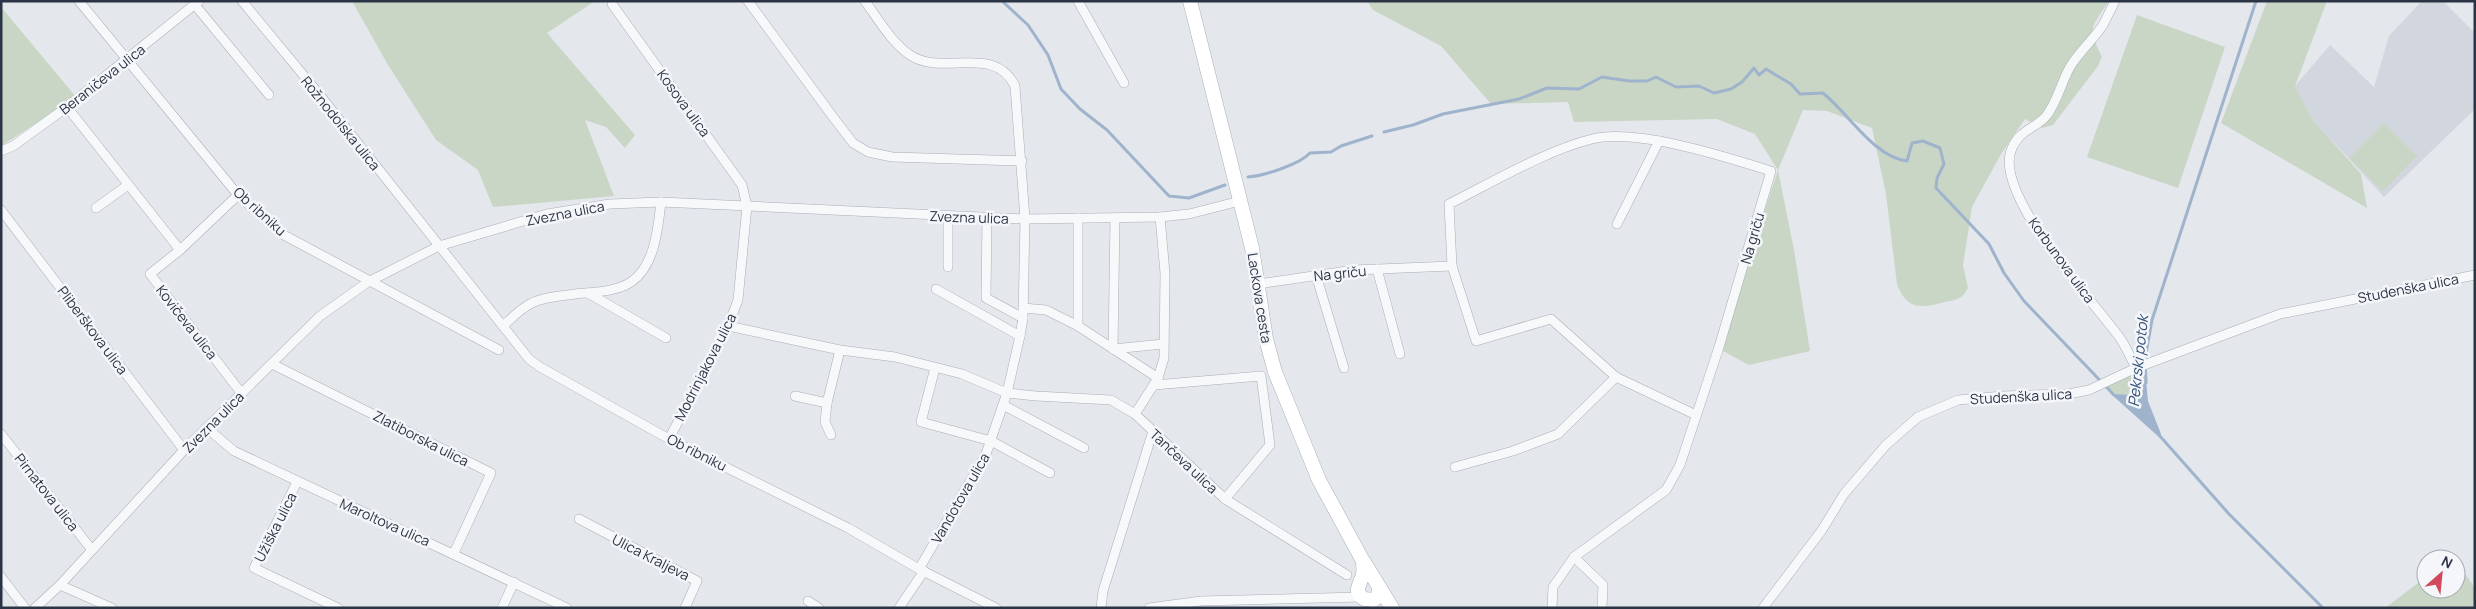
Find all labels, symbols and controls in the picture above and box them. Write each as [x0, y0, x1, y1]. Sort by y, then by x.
street label: Beraničeva ulica [55, 40, 149, 118]
street label: Kosova ulica [653, 65, 715, 141]
street label: Rožnodolska ulica [297, 72, 385, 174]
street label: Ob ribniku [230, 182, 290, 240]
street label: Zvezna ulica [524, 196, 606, 230]
street label: Zvezna ulica [929, 206, 1009, 228]
street label: Na griču [1736, 210, 1768, 266]
street label: Korbunova ulica [2024, 213, 2100, 307]
street label: Lackova cesta [1243, 251, 1277, 345]
street label: Na griču [1313, 261, 1367, 285]
street label: Studenška ulica [2356, 269, 2460, 307]
street label: Kovičeva ulica [152, 281, 222, 363]
street label: Pliberškova ulica [54, 282, 132, 378]
street label: Modrinjakova ulica [670, 310, 740, 424]
water label: Pekrski potok [2123, 312, 2154, 408]
street label: Studenška ulica [1969, 384, 2073, 408]
street label: Zvezna ulica [178, 387, 248, 457]
street label: Zlatiborska ulica [370, 406, 472, 470]
street label: Tančeva ulica [1146, 425, 1222, 497]
street label: Ob ribniku [664, 429, 730, 475]
street label: Pirnatova ulica [11, 449, 83, 535]
street label: Vandotova ulica [926, 449, 994, 547]
street label: Užiška ulica [249, 489, 301, 565]
street label: Maroltova ulica [337, 494, 433, 550]
street label: Ulica Kraljeva [609, 529, 693, 585]
north arrow [2416, 549, 2466, 599]
text: N [2438, 551, 2456, 573]

